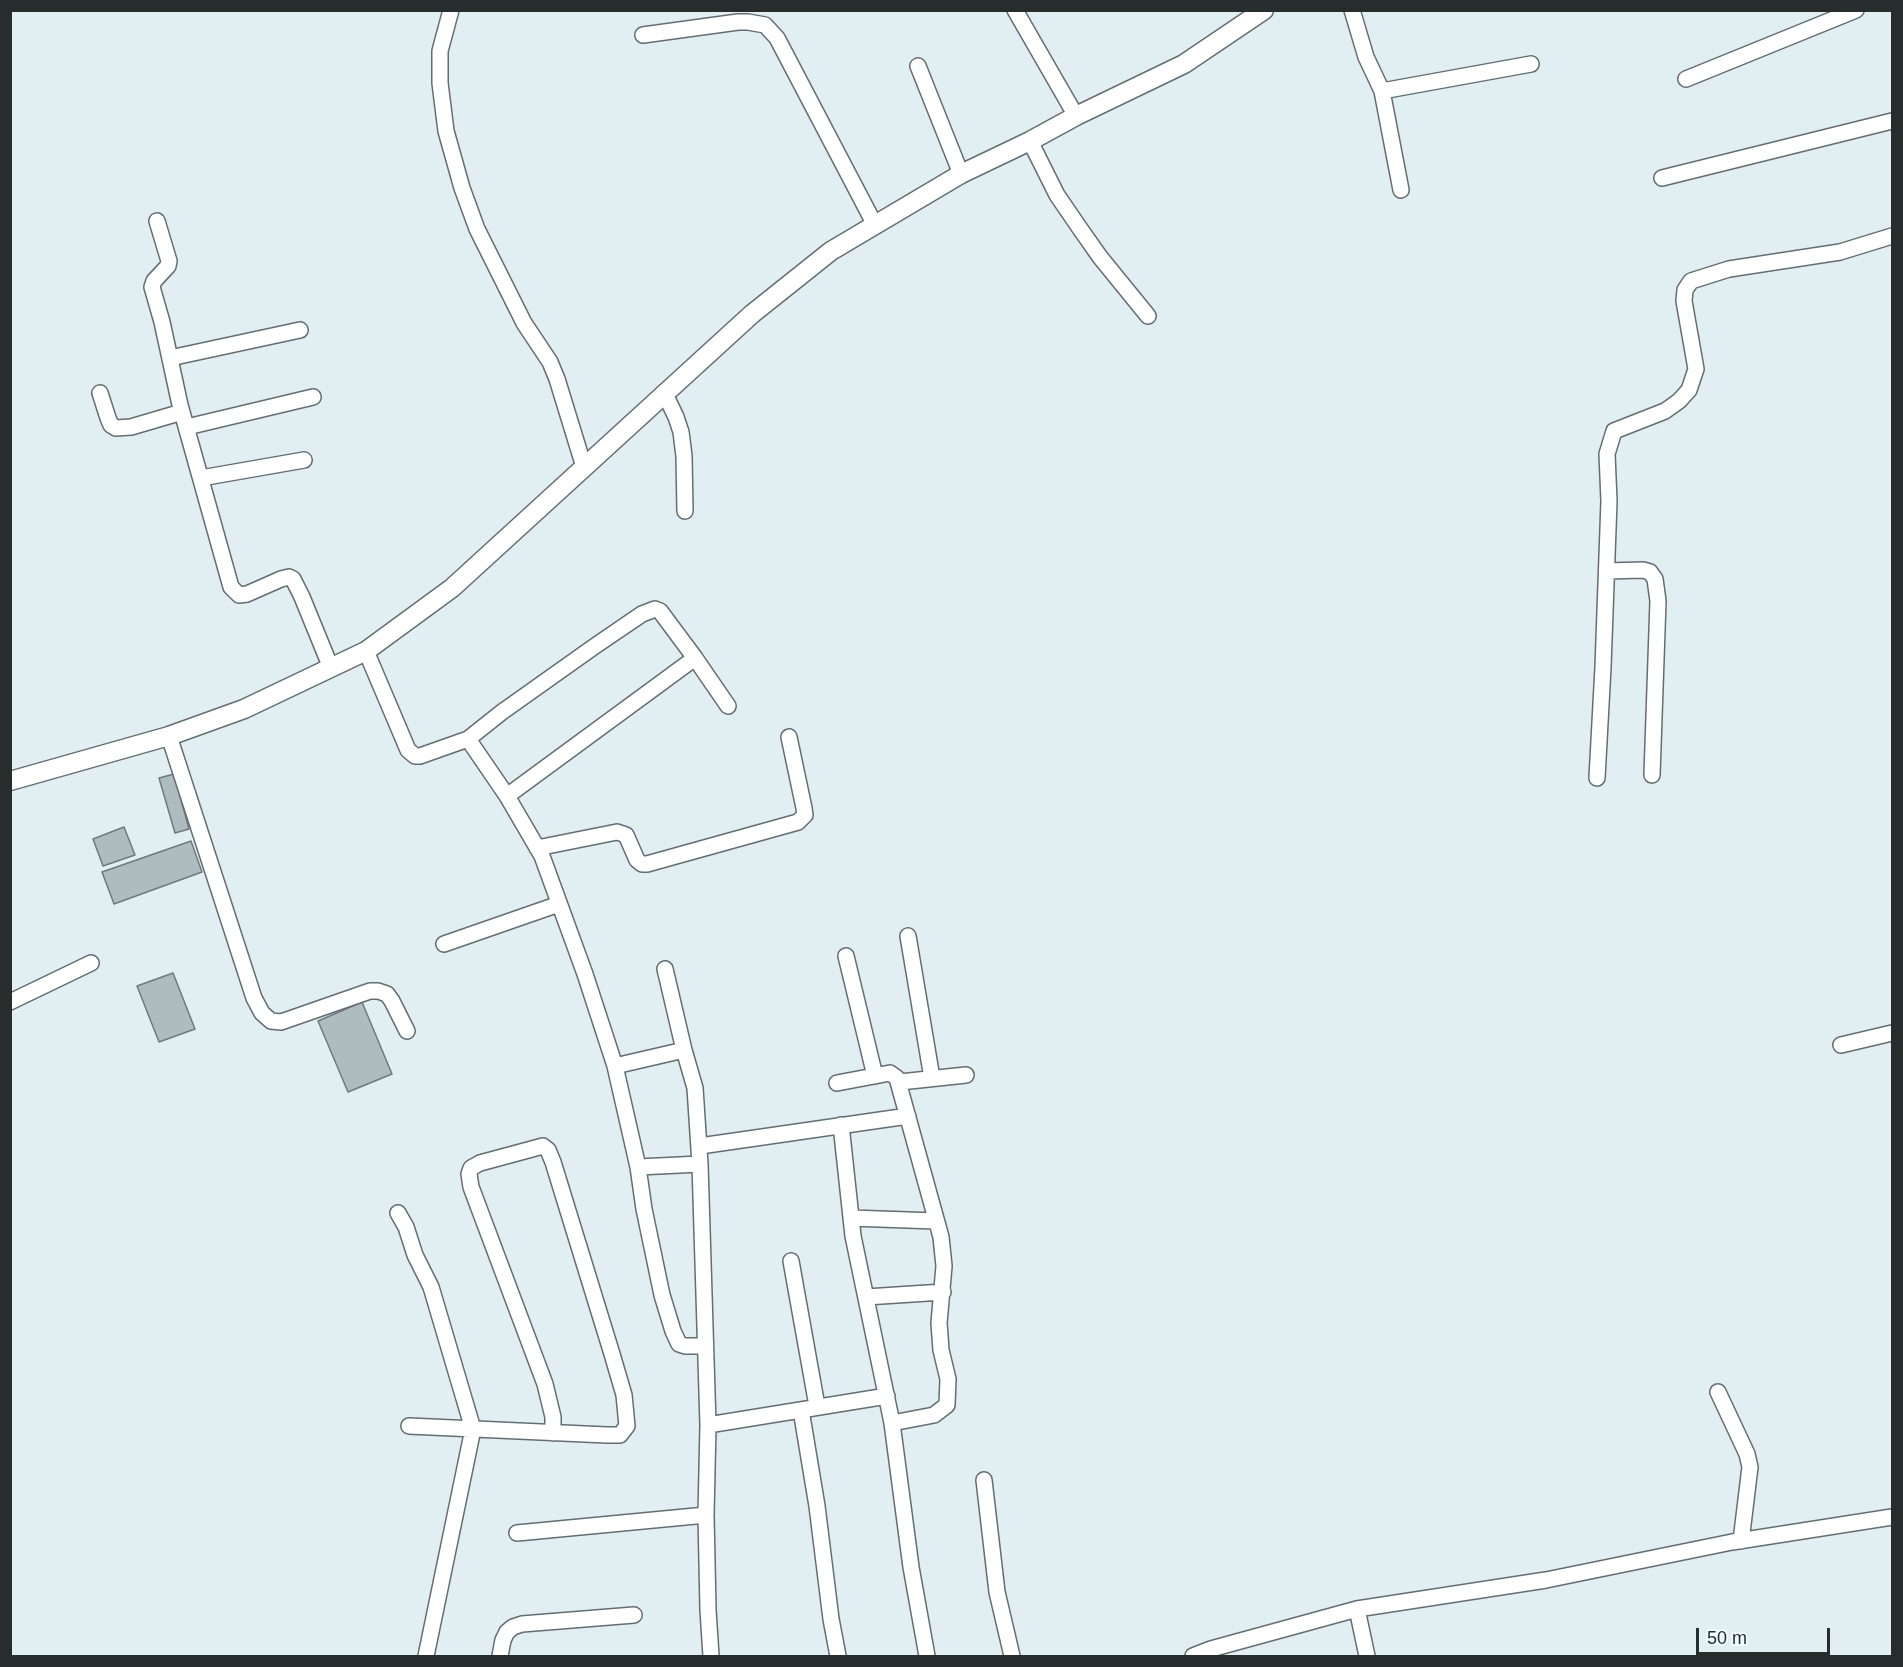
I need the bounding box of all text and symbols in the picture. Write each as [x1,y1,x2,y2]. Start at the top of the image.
scale bar [1699,1616,1832,1654]
text: 50 m [1707,1628,1747,1648]

